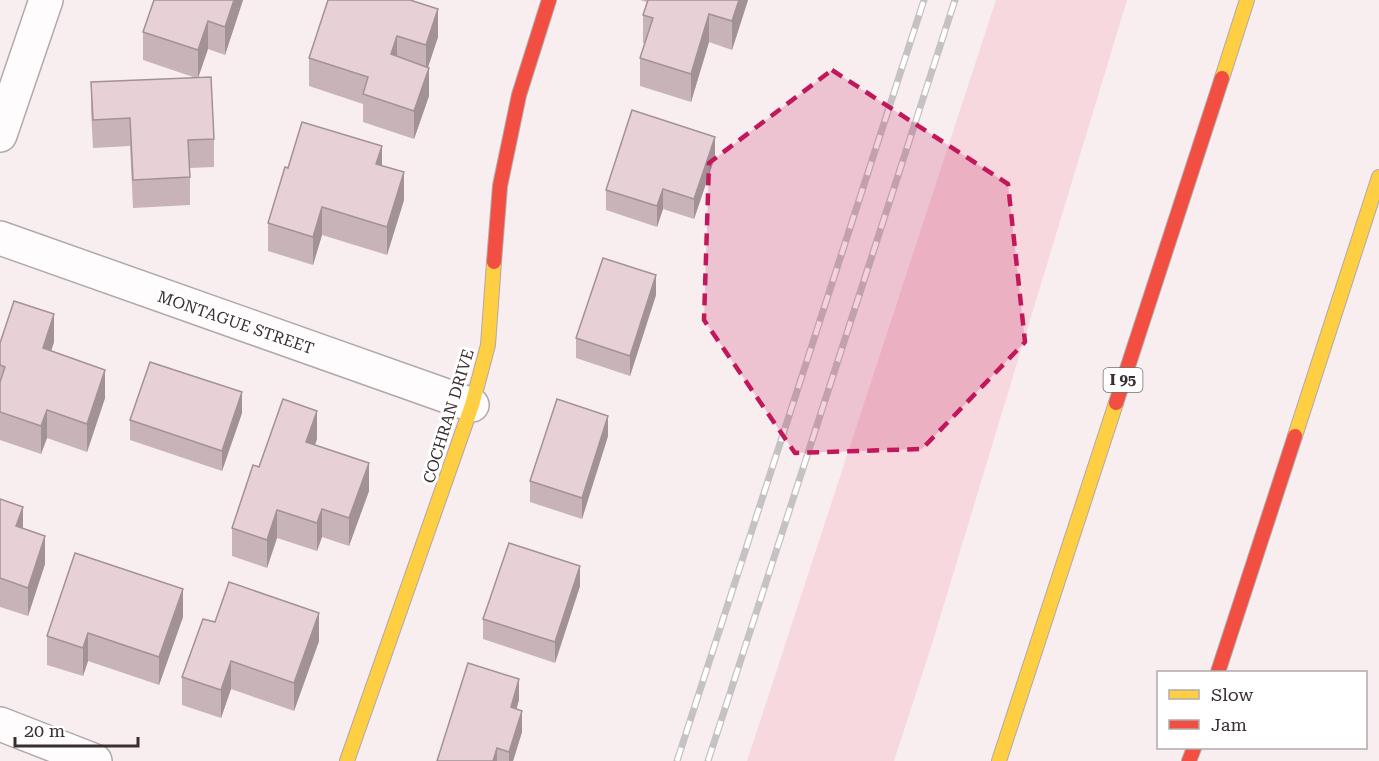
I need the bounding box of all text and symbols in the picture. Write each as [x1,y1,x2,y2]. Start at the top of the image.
street label: MONTAGUE STREET [155,287,317,358]
street label: COCHRAN DRIVE [419,347,478,485]
road number: I 95 [1104,368,1142,392]
legend [1157,671,1367,749]
text: Slow [1211,684,1253,705]
scale bar [15,710,138,748]
text: Jam [1211,714,1247,735]
text: 20 m [24,720,65,741]

